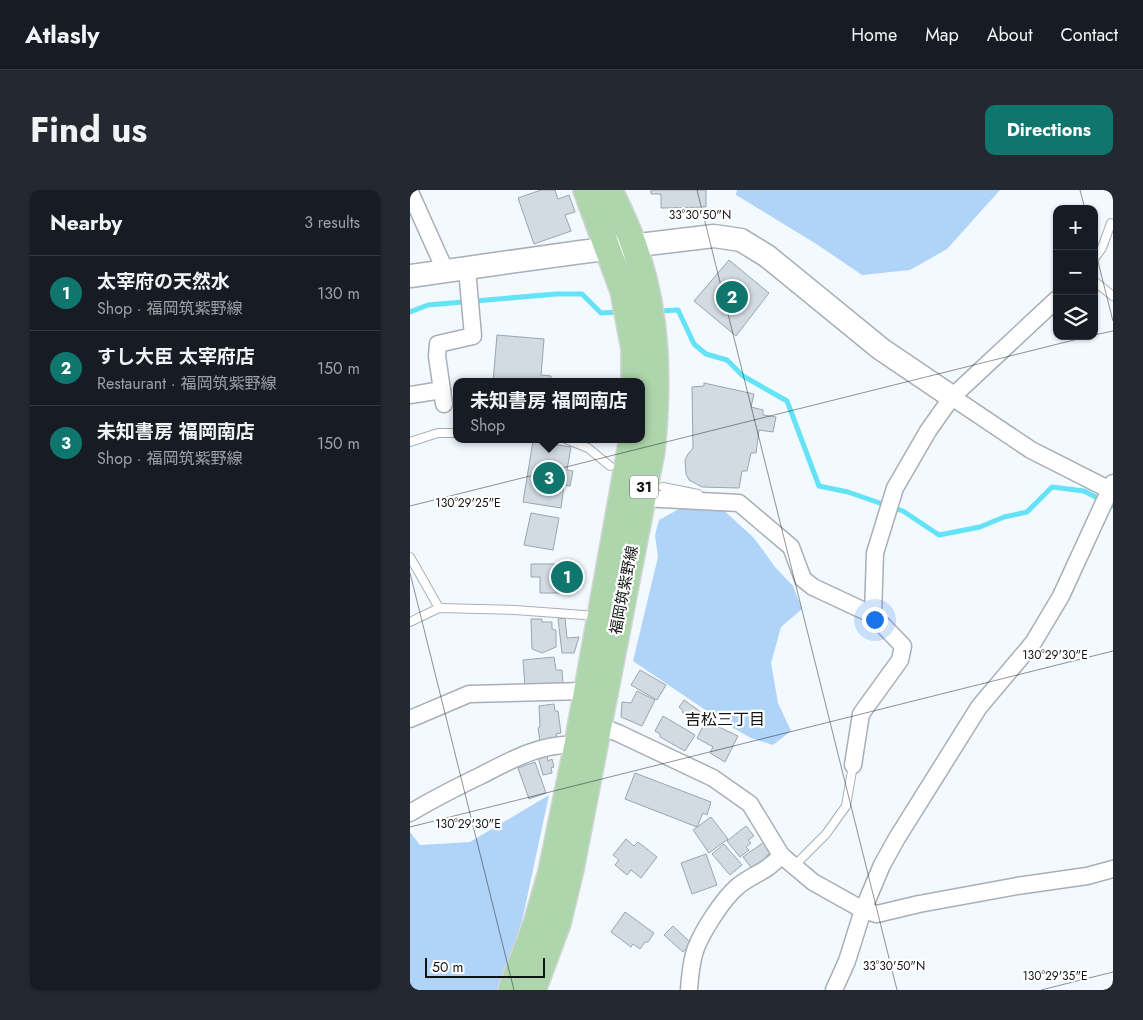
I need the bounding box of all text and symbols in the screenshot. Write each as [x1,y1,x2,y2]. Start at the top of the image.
text: Atlasly [25,17,100,52]
text: Home [851,22,897,48]
text: Map [925,22,959,48]
text: About [987,22,1032,48]
text: Contact [1060,22,1118,48]
text: Find us [30,105,147,155]
button: Directions [985,105,1113,155]
map controls [1053,205,1098,340]
button: + [1053,205,1098,250]
text: 33°30'50"N [669,206,731,224]
text: Nearby [50,208,122,238]
text: 3 results [304,211,360,234]
button: − [1053,250,1098,295]
text: 太宰府の天然水 [97,268,230,295]
pin: 2 [716,278,748,316]
text: 1 [62,282,70,305]
text: 130 m [317,282,360,305]
button: layers [1053,295,1098,340]
text: Shop · 福岡筑紫野線 [97,297,242,320]
text: すし大臣 太宰府店 [97,343,255,370]
text: 2 [61,357,71,380]
text: 150 m [317,357,360,380]
text: Restaurant · 福岡筑紫野線 [97,372,276,395]
popup [453,378,645,443]
text: 未知書房 福岡南店 [470,387,628,414]
text: Shop [470,414,505,437]
text: 未知書房 福岡南店 [97,418,255,445]
text: 3 [61,432,71,455]
text: 150 m [317,432,360,455]
text: Shop · 福岡筑紫野線 [97,447,242,470]
pin: 3 [533,459,565,497]
road number: 31 [630,476,658,498]
text: 130°29'25"E [435,494,501,512]
street label: 福岡筑紫野線 [605,544,643,636]
pin: 1 [551,558,583,596]
your location [862,607,888,633]
text: 130°29'30"E [1022,646,1088,664]
district label: 吉松三丁目 [685,708,765,731]
text: 130°29'30"E [435,815,501,833]
scale bar [425,955,545,978]
text: 50 m [432,957,463,977]
text: 33°30'50"N [863,957,925,975]
text: 130°29'35"E [1022,967,1088,985]

